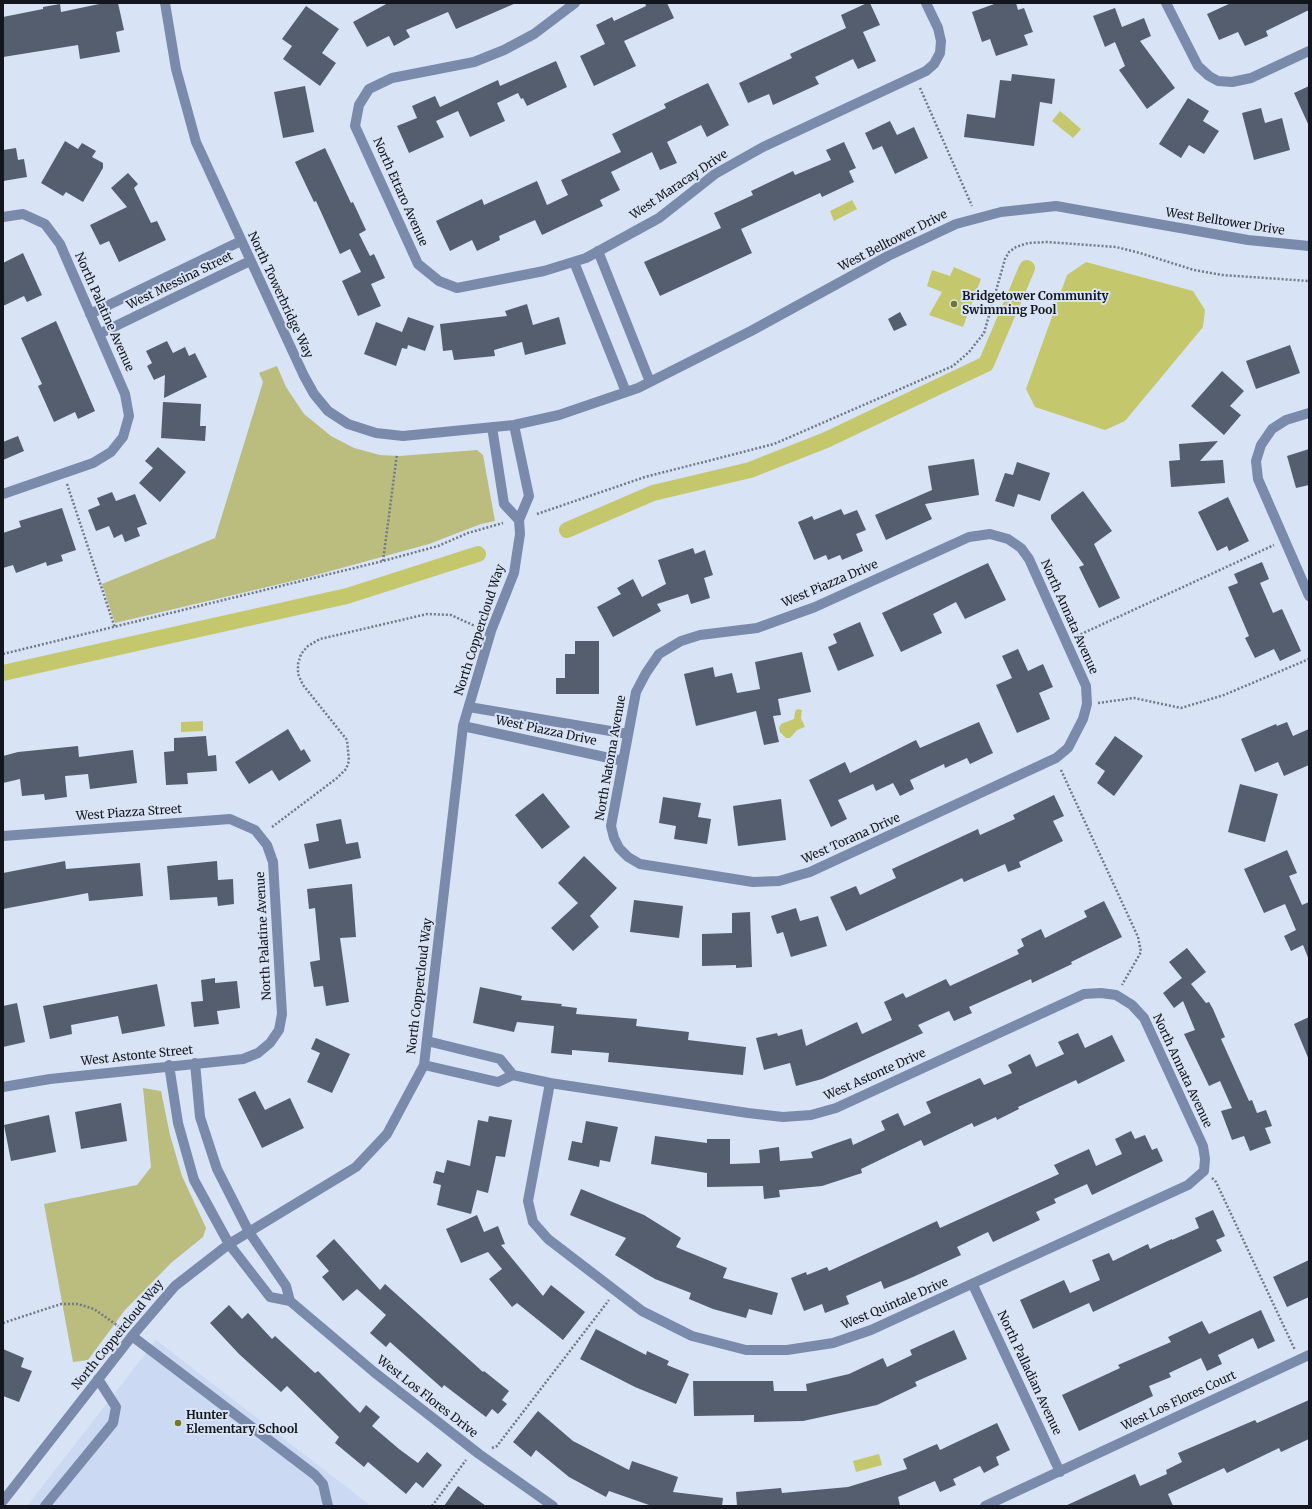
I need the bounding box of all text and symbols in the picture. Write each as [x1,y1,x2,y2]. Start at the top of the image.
street label: North Ettaro Avenue [370,135,430,249]
street label: West Maracay Drive [628,147,730,223]
street label: West Belltower Drive [1165,205,1285,239]
street label: West Belltower Drive [836,207,950,275]
street label: North Towerbridge Way [244,229,316,361]
street label: West Messina Street [125,249,235,313]
street label: North Palatine Avenue [71,250,137,374]
place label: Bridgetower Community Swimming Pool [962,290,1109,318]
marker: Bridgetower Community Swimming Pool [949,299,959,309]
street label: West Piazza Drive [780,557,880,611]
street label: North Annata Avenue [1037,558,1101,676]
street label: North Coppercloud Way [452,563,508,697]
street label: North Natoma Avenue [593,694,629,822]
street label: West Piazza Drive [494,713,598,749]
street label: West Piazza Street [76,802,182,824]
street label: West Torana Drive [800,811,902,867]
street label: North Palatine Avenue [253,871,275,1001]
street label: North Coppercloud Way [405,917,435,1055]
street label: North Annata Avenue [1149,1012,1215,1130]
street label: West Astonte Street [80,1043,194,1069]
street label: West Astonte Drive [822,1046,928,1104]
street label: West Quintale Drive [840,1275,950,1333]
street label: North Coppercloud Way [69,1277,167,1393]
street label: North Palladian Avenue [994,1309,1064,1437]
street label: West Los Flores Drive [374,1353,480,1441]
street label: West Los Flores Court [1119,1368,1239,1434]
place label: Hunter Elementary School [186,1409,298,1437]
marker: Hunter Elementary School [173,1418,183,1428]

